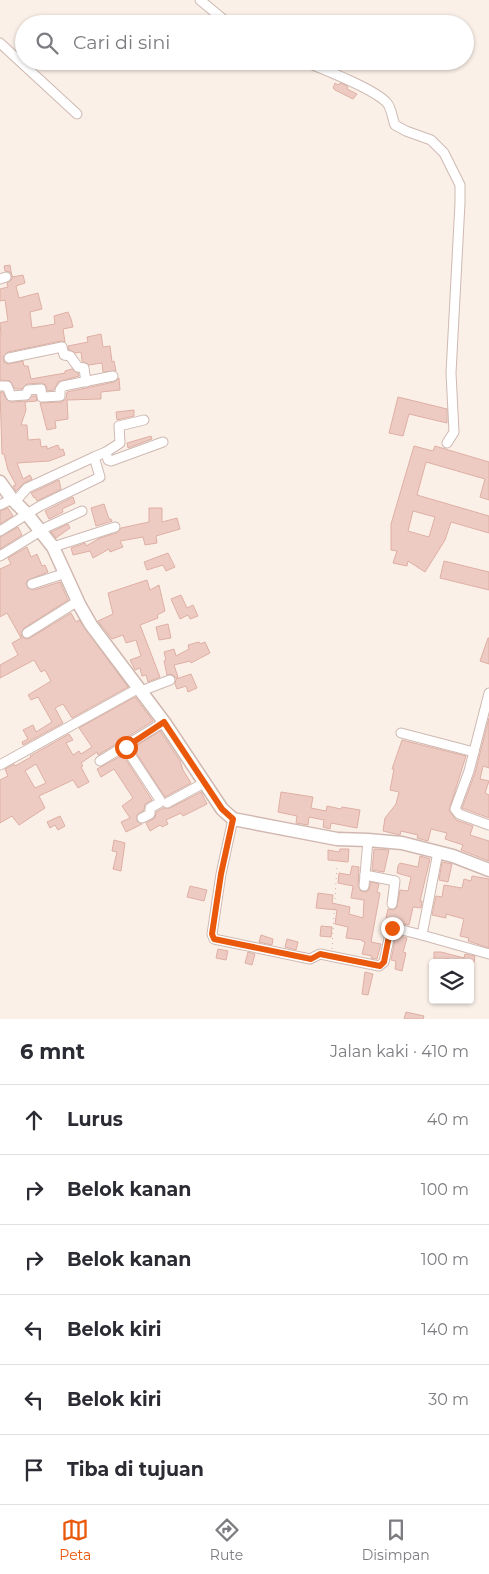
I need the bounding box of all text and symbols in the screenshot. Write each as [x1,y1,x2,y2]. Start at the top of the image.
search box [15,15,474,70]
icon: search [33,29,61,57]
text: Cari di sini [73,31,170,54]
route start [115,736,138,759]
route end [381,917,404,940]
map controls [429,959,474,1004]
button: layers [429,959,474,1004]
text: 6 mnt [20,1039,85,1064]
text: Jalan kaki · 410 m [330,1042,469,1061]
icon: ahead [20,1106,48,1134]
text: Lurus [67,1108,123,1131]
text: 40 m [427,1110,469,1129]
icon: right [20,1176,48,1204]
text: Belok kanan [67,1178,191,1201]
text: 100 m [421,1180,469,1199]
icon: right [20,1246,48,1274]
text: Belok kanan [67,1248,191,1271]
text: 100 m [421,1250,469,1269]
icon: left [20,1316,48,1344]
text: Belok kiri [67,1318,162,1341]
text: 140 m [421,1320,469,1339]
icon: left [20,1386,48,1414]
text: Belok kiri [67,1388,162,1411]
text: 30 m [428,1390,469,1409]
icon: arrive [20,1456,48,1484]
text: Tiba di tujuan [67,1458,204,1481]
tab: Peta [59,1516,91,1564]
tab: Rute [210,1516,243,1564]
tab: Disimpan [362,1516,430,1564]

